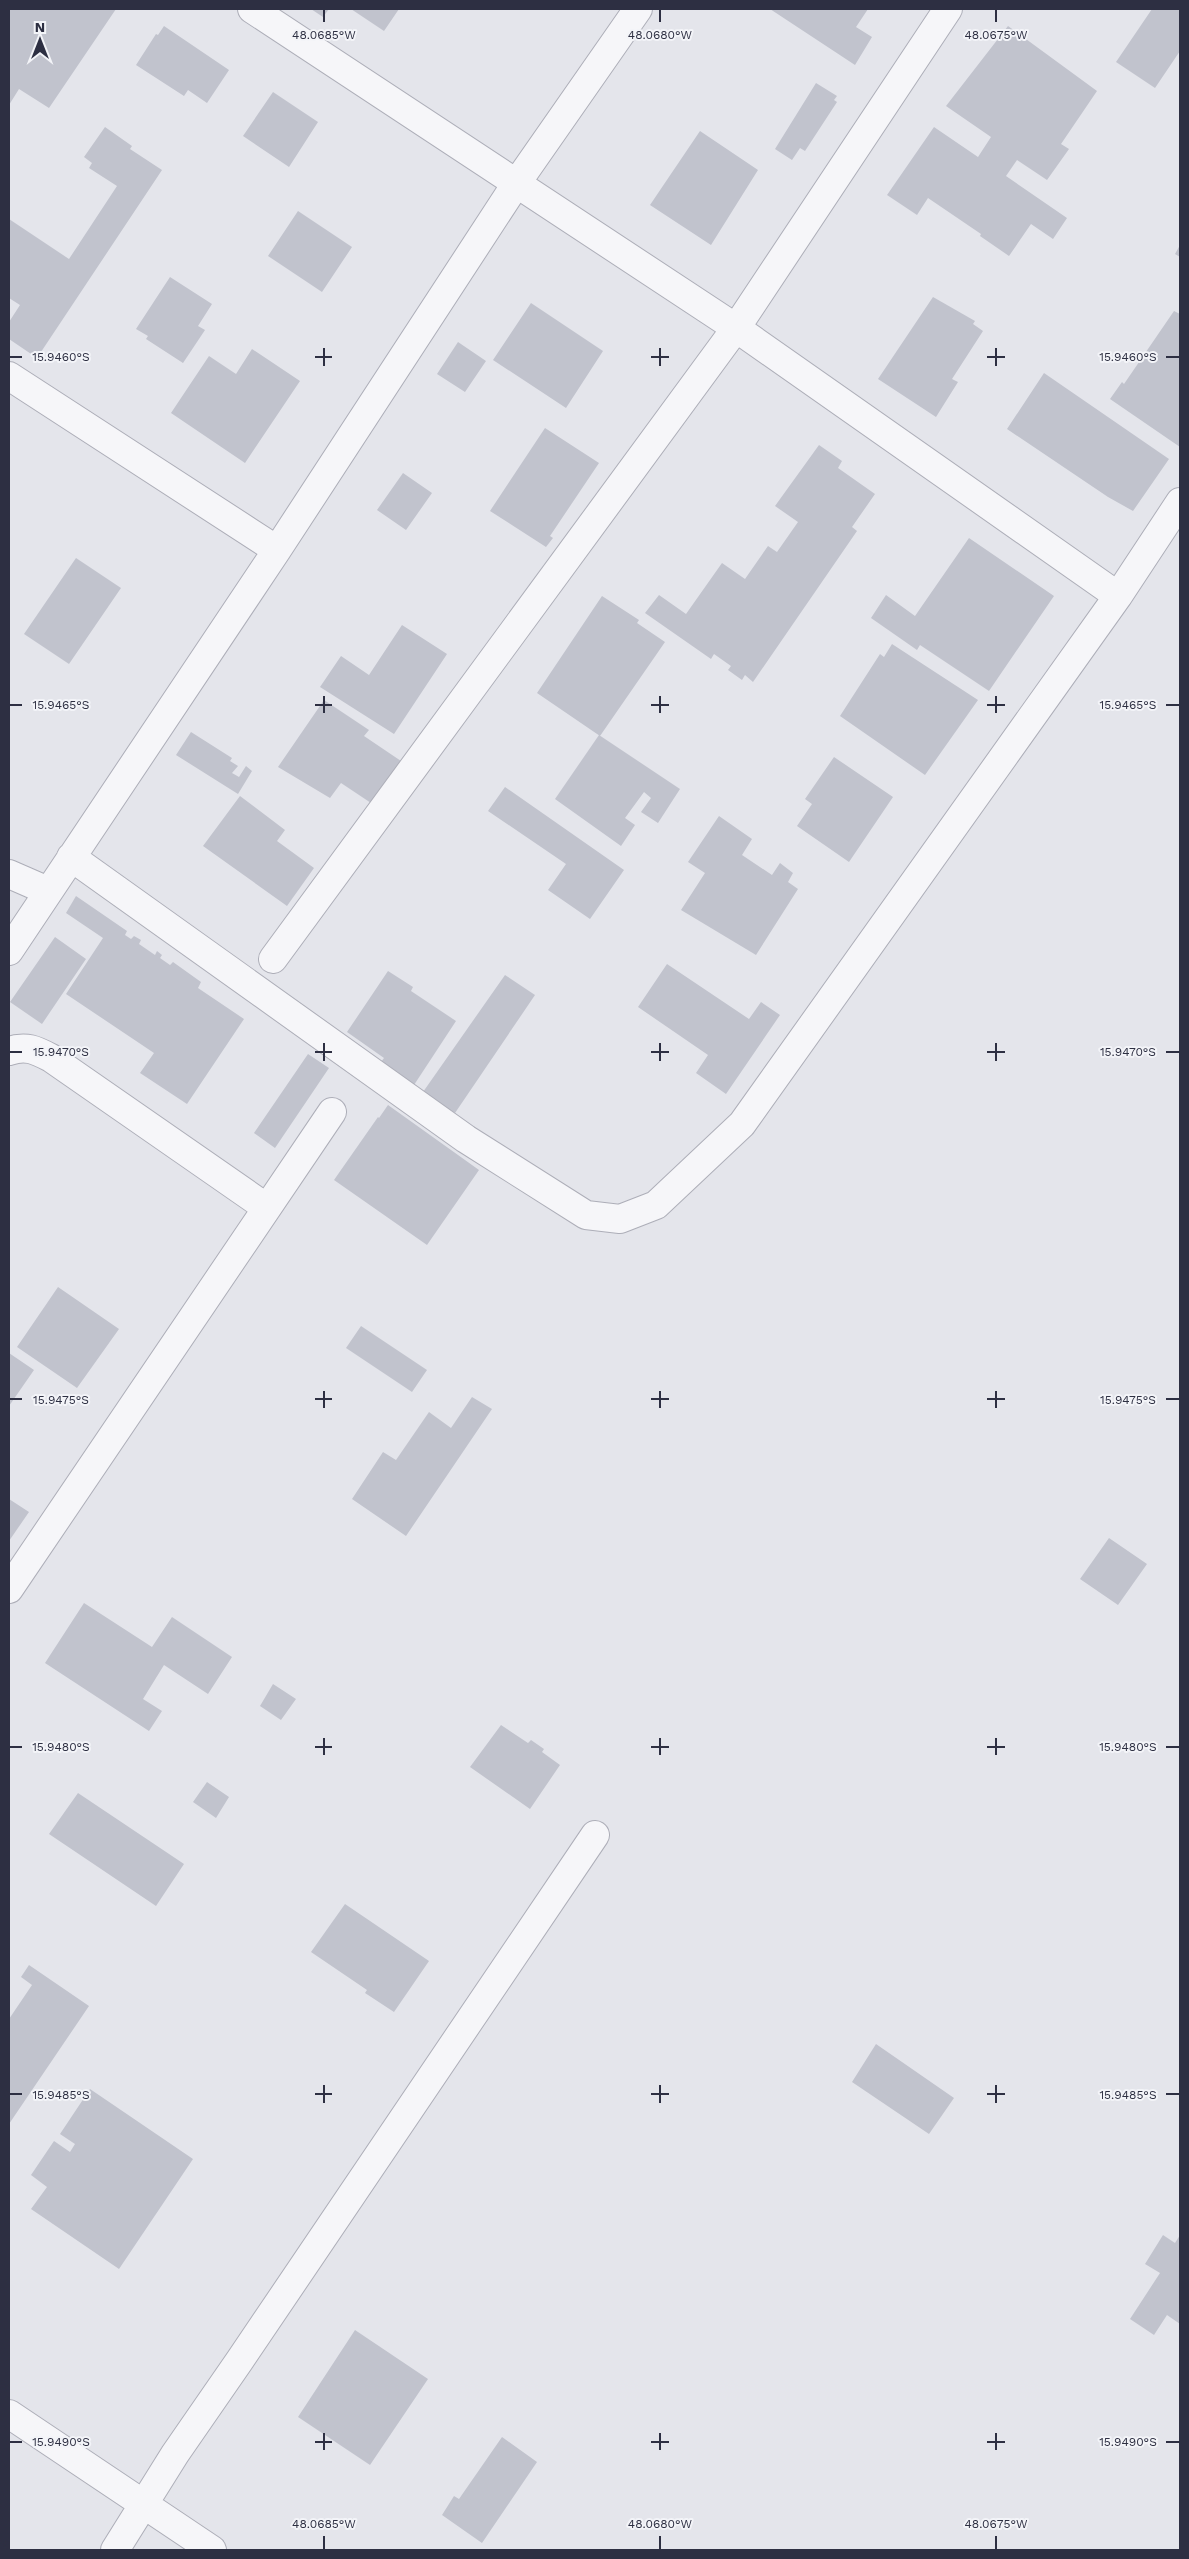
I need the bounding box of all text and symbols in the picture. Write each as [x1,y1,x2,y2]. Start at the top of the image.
north arrow [15,15,65,65]
text: N [35,19,45,35]
text: 48.0685°W [292,28,356,42]
text: 48.0680°W [628,28,693,42]
text: 48.0675°W [964,28,1028,42]
text: 15.9460°S [32,350,90,364]
text: 15.9460°S [1099,350,1157,364]
text: 15.9465°S [32,698,90,712]
text: 15.9465°S [1099,698,1157,712]
text: 15.9470°S [33,1045,89,1059]
text: 15.9470°S [1100,1045,1156,1059]
text: 15.9475°S [33,1393,89,1407]
text: 15.9475°S [1100,1393,1156,1407]
text: 15.9480°S [32,1740,90,1754]
text: 15.9480°S [1099,1740,1157,1754]
text: 15.9485°S [32,2088,90,2102]
text: 15.9485°S [1099,2088,1157,2102]
text: 15.9490°S [32,2435,90,2449]
text: 15.9490°S [1099,2435,1157,2449]
text: 48.0685°W [292,2517,356,2531]
text: 48.0680°W [628,2517,693,2531]
text: 48.0675°W [964,2517,1028,2531]

